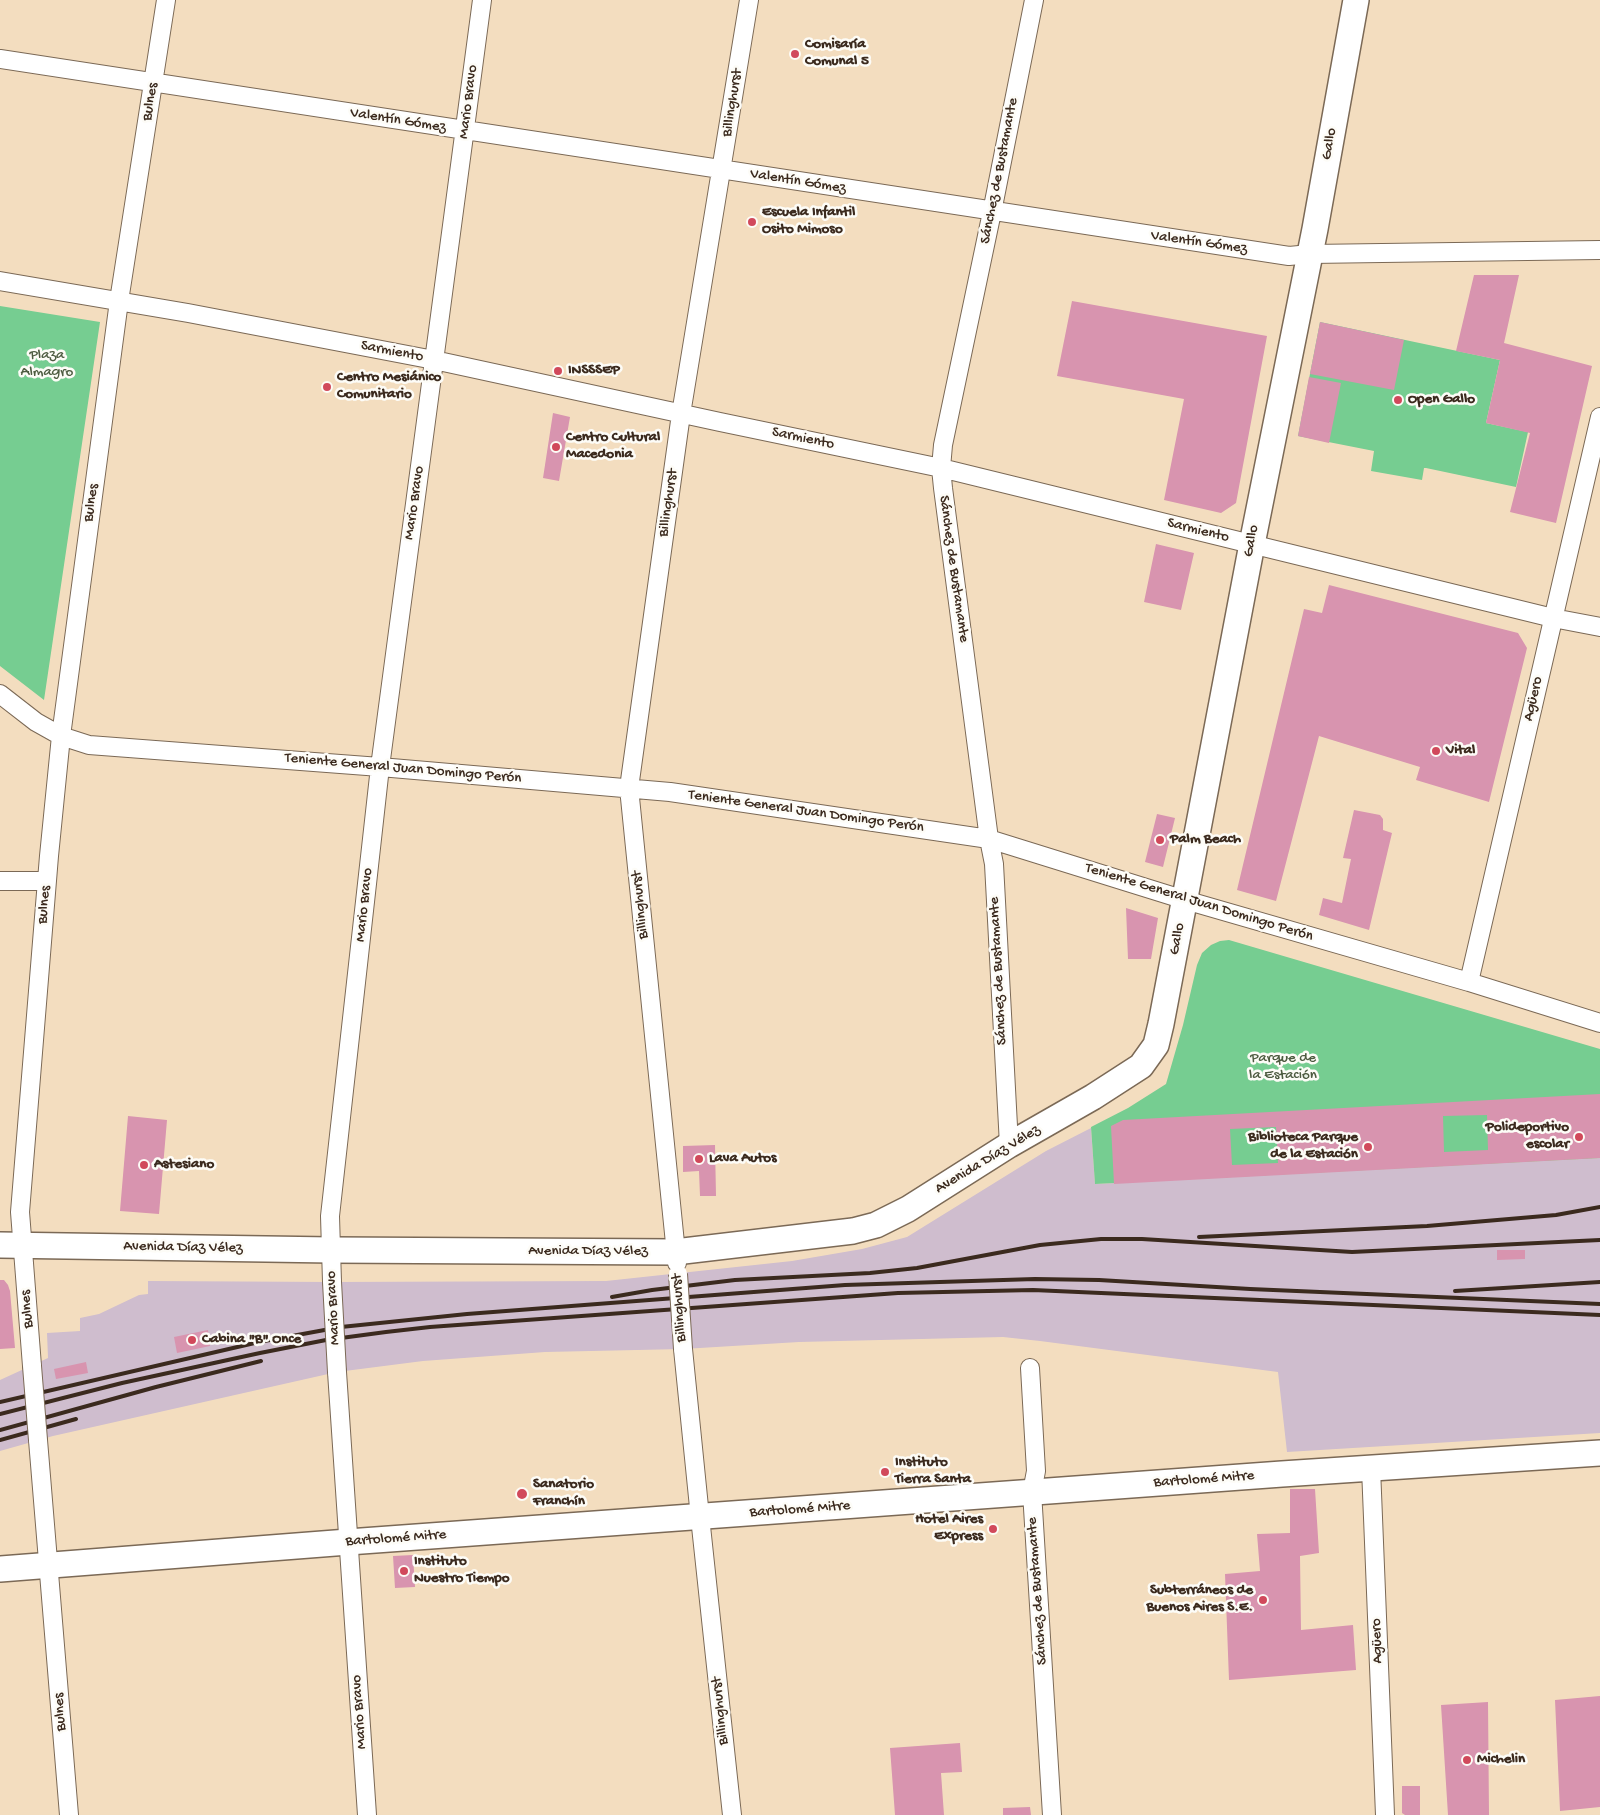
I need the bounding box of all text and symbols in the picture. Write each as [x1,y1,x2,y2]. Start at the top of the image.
place label: Comisaría Comunal 5 [805,36,869,71]
marker: Comisaría Comunal 5 [789,48,801,60]
street label: Mario Bravo [456,64,482,140]
street label: Billinghurst [719,68,747,138]
street label: Bulnes [139,82,163,122]
street label: Sánchez de Bustamante [977,97,1023,245]
street label: Valentín Gómez [349,105,447,137]
street label: Gallo [1318,127,1342,161]
street label: Valentín Gómez [749,166,847,198]
place label: Escuela Infantil Osito Mimoso [762,204,855,239]
marker: Escuela Infantil Osito Mimoso [746,216,758,228]
street label: Valentín Gómez [1150,227,1248,259]
street label: Sarmiento [359,337,425,367]
park label: Plaza Almagro [21,347,73,382]
place label: INSSSEP [568,362,620,380]
marker: INSSSEP [552,365,564,377]
place label: Centro Mesiánico Comunitario [337,369,441,404]
marker: Centro Mesiánico Comunitario [321,381,333,393]
place label: Open Gallo [1408,391,1475,409]
marker: Open Gallo [1392,394,1404,406]
street label: Sarmiento [770,424,836,454]
place label: Centro Cultural Macedonia [566,429,660,464]
marker: Centro Cultural Macedonia [550,441,562,453]
street label: Mario Bravo [401,465,429,541]
street label: Billinghurst [655,468,683,538]
street label: Bulnes [80,483,104,523]
street label: Sánchez de Bustamante [934,494,972,644]
street label: Sarmiento [1165,515,1231,547]
street label: Gallo [1240,523,1264,559]
street label: Agüero [1520,675,1548,723]
place label: Vital [1446,742,1475,760]
marker: Vital [1430,745,1442,757]
street label: Teniente General Juan Domingo Perón [284,750,522,788]
street label: Teniente General Juan Domingo Perón [687,787,925,837]
place label: Palm Beach [1170,831,1241,849]
marker: Palm Beach [1154,834,1166,846]
street label: Teniente General Juan Domingo Perón [1083,860,1315,946]
street label: Mario Bravo [352,867,378,943]
street label: Billinghurst [628,870,654,940]
street label: Bulnes [34,885,56,925]
street label: Sánchez de Bustamante [986,897,1012,1045]
street label: Gallo [1166,921,1190,957]
park label: Parque de la Estación [1249,1050,1317,1085]
place label: Polideportivo escolar [1486,1119,1569,1154]
street label: Avenida Díaz Vélez [932,1122,1044,1198]
place label: Biblioteca Parque de la Estación [1248,1129,1358,1164]
marker: Polideportivo escolar [1573,1131,1585,1143]
marker: Biblioteca Parque de la Estación [1362,1141,1374,1153]
place label: Lava Autos [709,1150,777,1168]
marker: Lava Autos [693,1153,705,1165]
place label: Astesiano [154,1156,214,1174]
marker: Astesiano [138,1159,150,1171]
street label: Avenida Díaz Vélez [123,1238,243,1258]
street label: Avenida Díaz Vélez [528,1243,648,1261]
street label: Mario Bravo [323,1270,345,1346]
street label: Billinghurst [669,1273,691,1343]
street label: Bulnes [17,1289,39,1329]
place label: Cabina "B" Once [202,1331,301,1349]
marker: Cabina "B" Once [186,1334,198,1346]
place label: Instituto Tierra Santa [895,1454,971,1489]
marker: Instituto Tierra Santa [879,1466,891,1478]
street label: Bartolomé Mitre [1153,1467,1255,1493]
place label: Sanatorio Franchín [533,1476,594,1511]
marker: Sanatorio Franchín [515,1487,529,1501]
street label: Bartolomé Mitre [749,1497,851,1523]
place label: Hotel Aires Express [915,1511,983,1546]
street label: Sánchez de Bustamante [1024,1516,1052,1666]
marker: Hotel Aires Express [987,1523,999,1535]
street label: Bartolomé Mitre [345,1526,447,1552]
place label: Instituto Nuestro Tiempo [414,1553,509,1588]
marker: Instituto Nuestro Tiempo [398,1565,410,1577]
place label: Subterráneos de Buenos Aires S.E. [1147,1582,1253,1617]
marker: Subterráneos de Buenos Aires S.E. [1257,1594,1269,1606]
street label: Agüero [1368,1618,1388,1664]
street label: Mario Bravo [348,1674,372,1750]
street label: Billinghurst [708,1676,734,1746]
street label: Bulnes [51,1692,71,1732]
place label: Michelin [1477,1751,1525,1769]
marker: Michelin [1461,1754,1473,1766]

